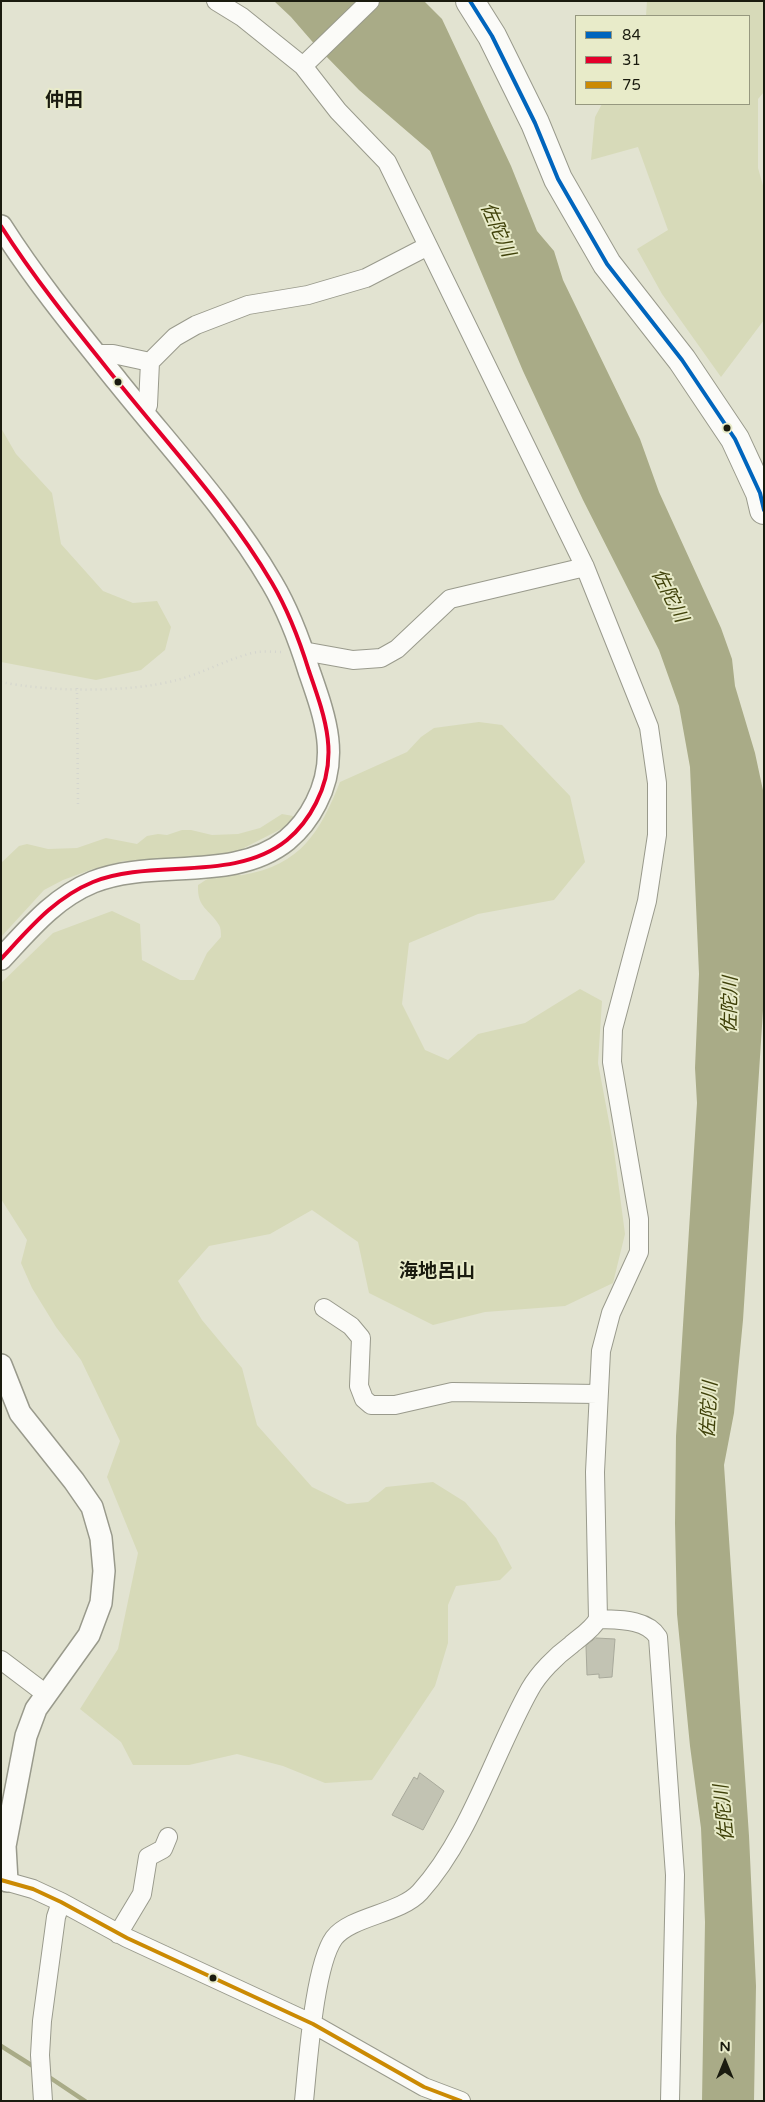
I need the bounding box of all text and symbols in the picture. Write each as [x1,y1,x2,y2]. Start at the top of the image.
legend [575,15,750,105]
text: 84 [622,26,641,44]
text: 31 [622,51,641,69]
text: 75 [622,76,641,94]
district label: 仲田 [45,90,83,112]
water label: 佐陀川 [475,199,519,261]
unlabelled marker [113,377,123,387]
unlabelled marker [722,423,732,433]
water label: 佐陀川 [646,565,692,627]
water label: 佐陀川 [719,976,743,1034]
district label: 海地呂山 [399,1261,475,1283]
water label: 佐陀川 [697,1381,723,1439]
water label: 佐陀川 [711,1783,739,1843]
unlabelled marker [208,1973,218,1983]
north arrow [700,2037,750,2087]
text: N [719,2038,731,2055]

